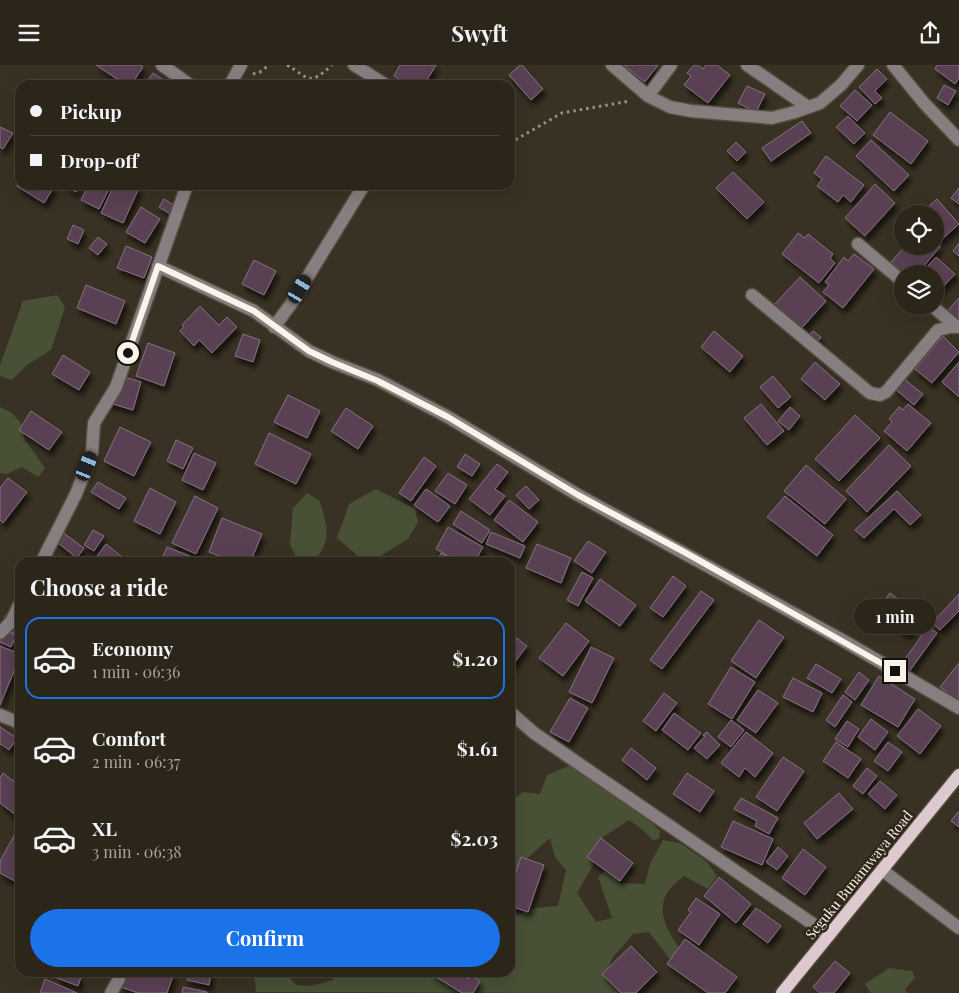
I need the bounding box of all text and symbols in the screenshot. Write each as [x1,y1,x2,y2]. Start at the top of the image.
text: Swyft [451,18,508,48]
icon: menu [15,19,43,47]
icon: share [916,19,944,47]
text: Pickup [60,98,122,124]
text: Drop-off [60,147,138,173]
map controls [894,205,944,315]
button: locate [894,205,944,255]
button: layers [894,265,944,315]
car [285,272,314,306]
route start [117,342,139,364]
car [74,449,99,483]
text: Choose a ride [30,572,168,602]
callout: 1 min [854,599,936,633]
text: 1 min [875,606,915,627]
text: Economy [92,635,173,661]
icon: car [32,636,77,681]
text: $1.20 [452,645,498,671]
route end [884,660,906,682]
text: 1 min · 06:36 [92,661,180,682]
text: Comfort [92,725,166,751]
icon: car [32,726,77,771]
text: $1.61 [457,735,498,761]
text: 2 min · 06:37 [92,751,180,772]
street label: Seguku Bunamwaya Road [801,806,917,943]
text: XL [92,815,117,841]
icon: car [32,816,77,861]
text: $2.03 [450,825,498,851]
text: 3 min · 06:38 [92,841,182,862]
button: Confirm [30,909,500,967]

